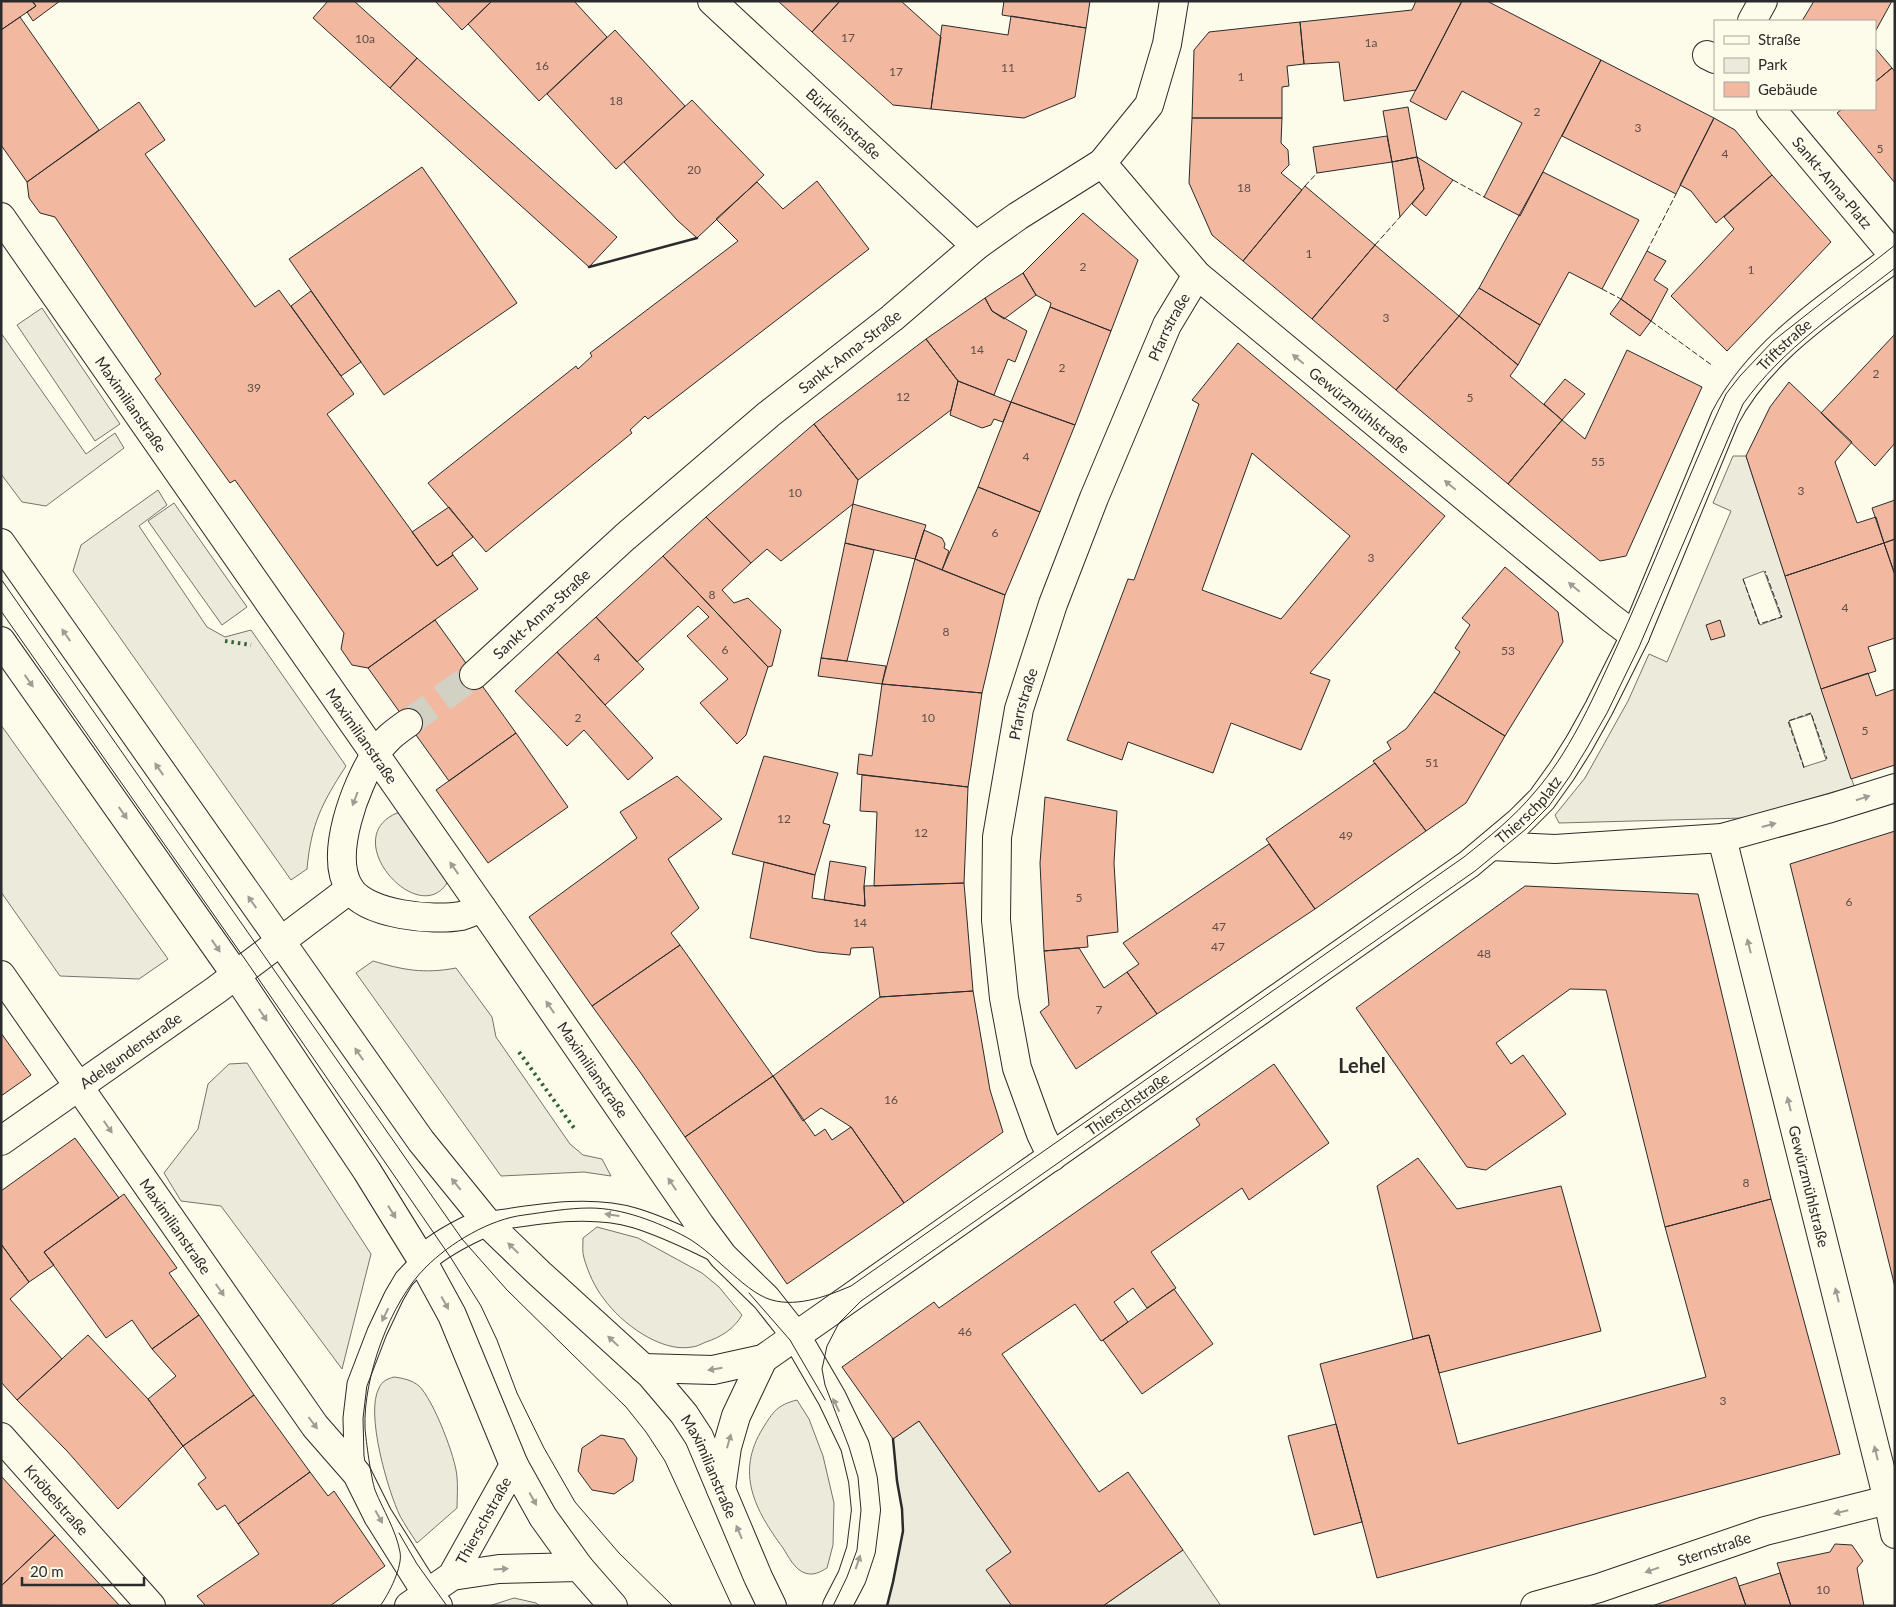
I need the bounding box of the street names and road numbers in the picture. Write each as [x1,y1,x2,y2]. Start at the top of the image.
street label: Bürkleinstraße [803,84,885,163]
street label: Sankt-Anna-Platz [1789,133,1876,232]
street label: Pfarrstraße [1144,289,1193,363]
street label: Sankt-Anna-Straße [795,306,904,397]
street label: Triftstraße [1753,315,1815,374]
street label: Maximilianstraße [92,353,171,456]
street label: Gewürzmühlstraße [1306,363,1414,457]
street label: Sankt-Anna-Straße [489,565,593,662]
street label: Pfarrstraße [1005,665,1041,741]
street label: Maximilianstraße [323,684,402,787]
street label: Thierschplatz [1491,772,1565,847]
street label: Adelgundenstraße [76,1008,185,1092]
street label: Maximilianstraße [554,1018,633,1121]
street label: Thierschstraße [1082,1068,1172,1139]
street label: Gewürzmühlstraße [1785,1123,1833,1249]
street label: Maximilianstraße [136,1175,215,1278]
street label: Maximilianstraße [678,1411,741,1521]
street label: Knöbelstraße [21,1461,93,1539]
street label: Thierschstraße [451,1474,515,1567]
street label: Sternstraße [1675,1528,1753,1569]

